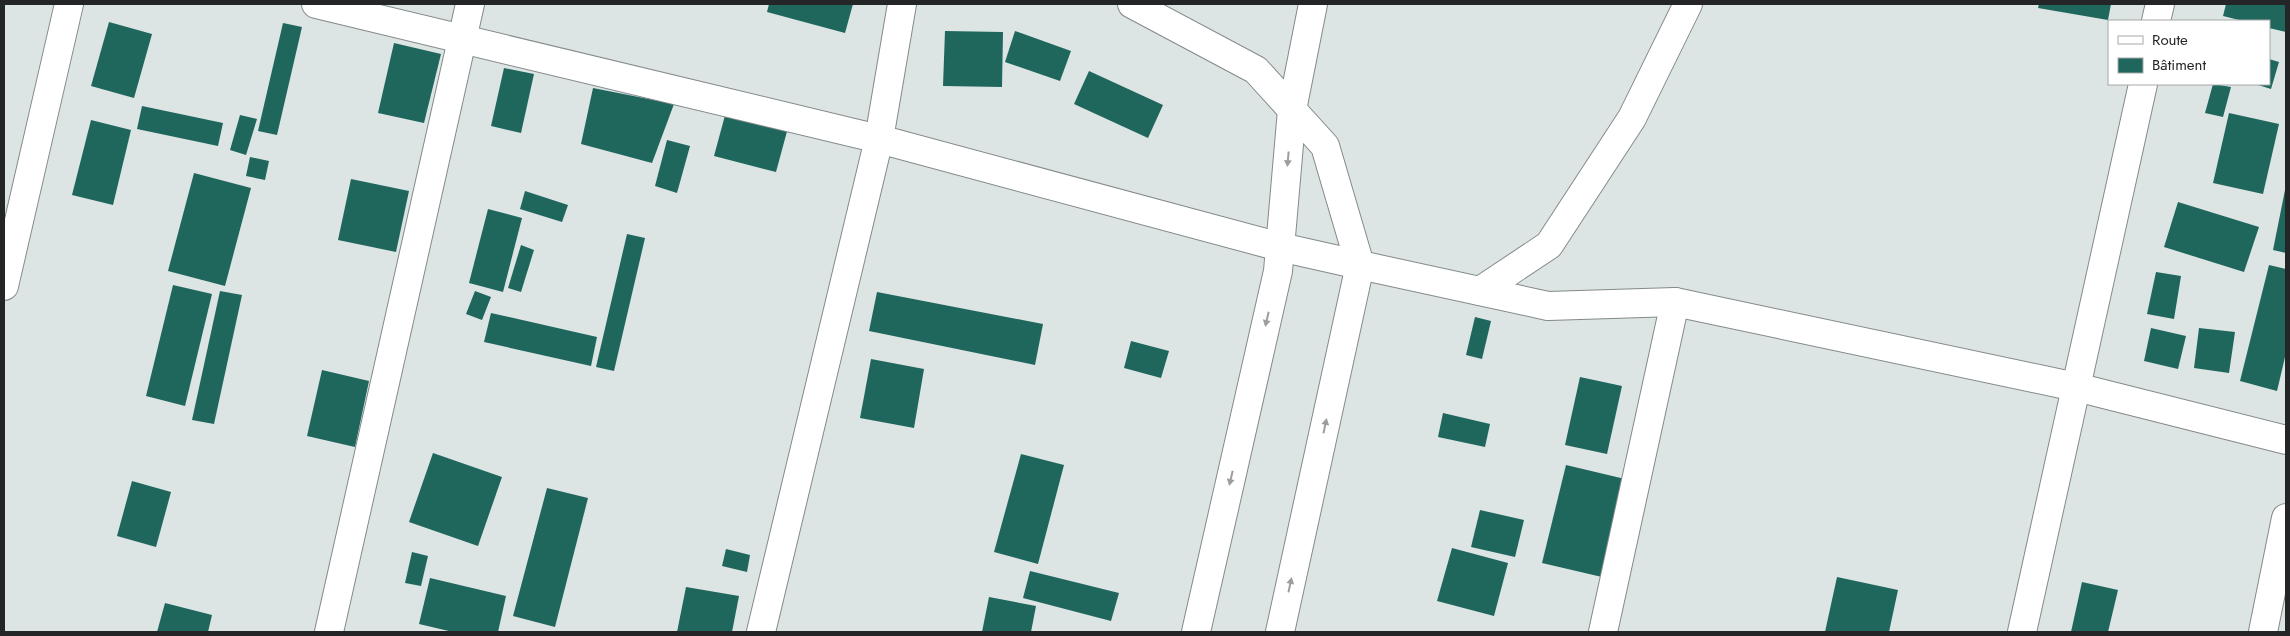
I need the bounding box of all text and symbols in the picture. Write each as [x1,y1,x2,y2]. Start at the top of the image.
legend [2108,20,2270,85]
text: Route [2152,29,2188,51]
text: Bâtiment [2152,54,2206,76]
one-way arrow [1284,151,1292,167]
one-way arrow [1263,312,1271,327]
one-way arrow [1321,418,1329,433]
one-way arrow [1227,470,1235,485]
one-way arrow [1287,576,1295,592]

